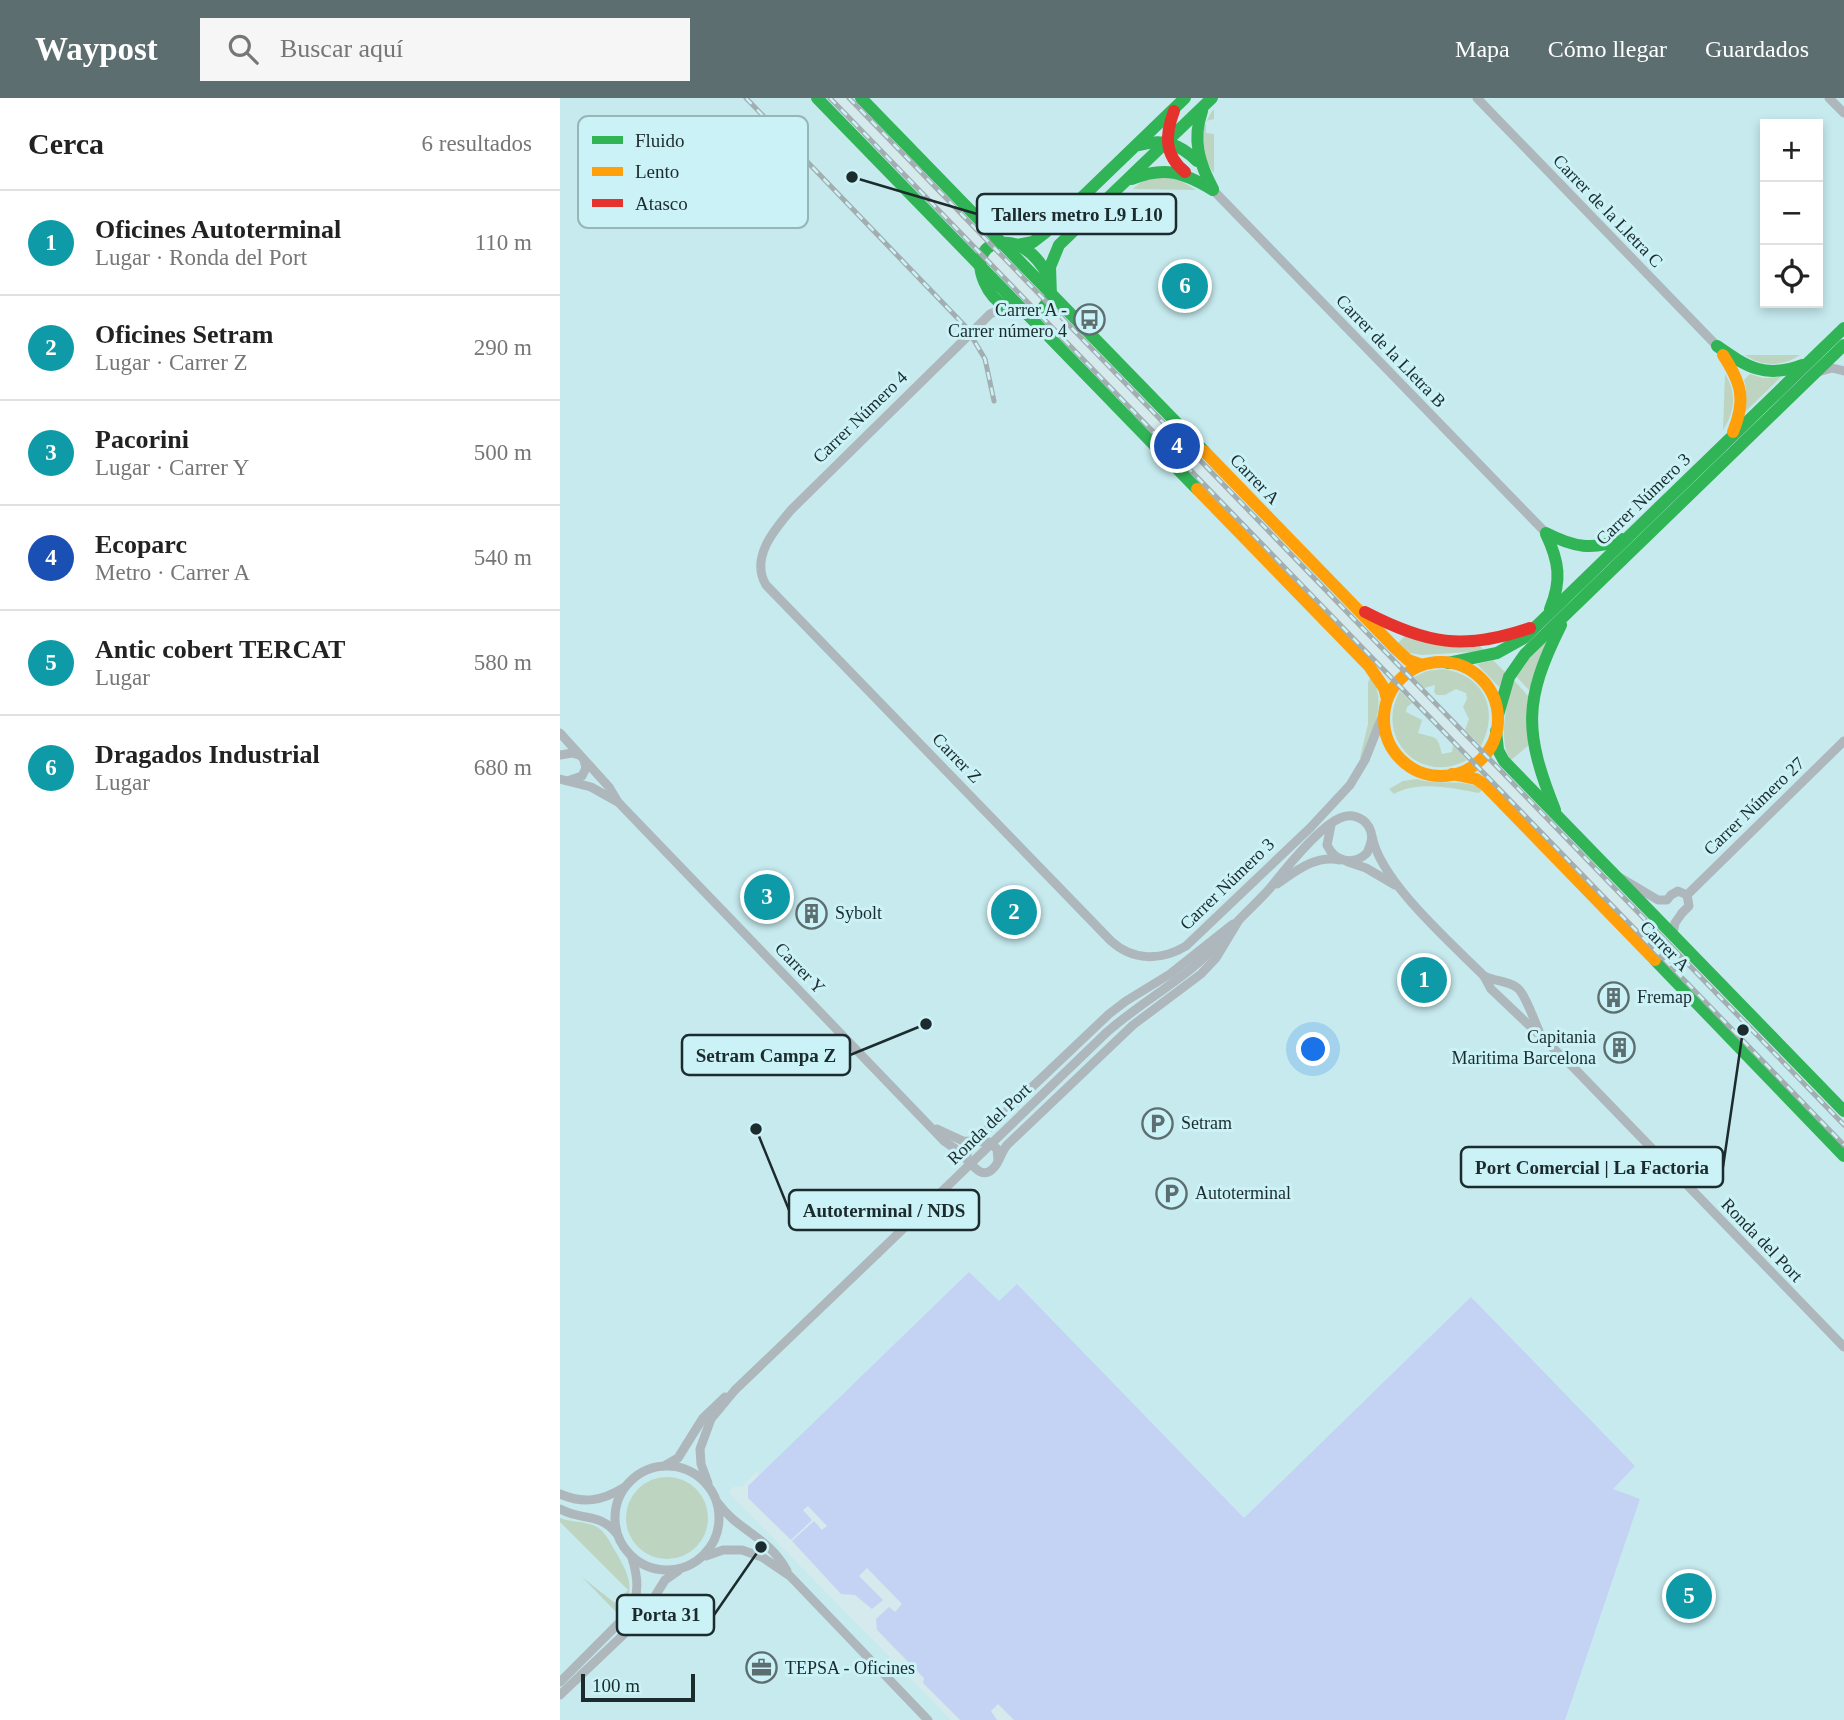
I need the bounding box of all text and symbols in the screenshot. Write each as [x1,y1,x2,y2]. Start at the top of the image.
search box [200,18,690,81]
icon: search [224,30,262,68]
text: Waypost [35,31,158,67]
text: Buscar aquí [280,34,403,63]
text: Mapa [1455,36,1510,62]
text: Cómo llegar [1548,36,1667,62]
text: Guardados [1705,36,1809,62]
legend [578,116,808,228]
map controls [1760,119,1823,308]
button: + [1760,119,1823,182]
text: Cerca [28,127,104,160]
text: Fluido [635,130,685,151]
text: 6 resultados [421,131,532,156]
street label: Carrer de la Lletra C [1549,150,1667,272]
text: Lento [635,161,679,182]
button: − [1760,182,1823,245]
text: Atasco [635,193,688,214]
callout: Tallers metro L9 L10 [977,194,1176,234]
text: Tallers metro L9 L10 [991,204,1163,225]
text: Oficines Autoterminal [95,215,341,244]
text: 1 [45,230,57,255]
text: 110 m [475,230,532,255]
text: Lugar · Ronda del Port [95,245,307,270]
button: locate [1760,245,1823,308]
pin: 6 [1162,260,1208,312]
street label: Carrer de la Lletra B [1332,290,1450,412]
place label: Carrer A - Carrer número 4 [948,300,1067,341]
bus stop icon: Carrer A - Carrer número 4 [1073,303,1107,337]
text: Oficines Setram [95,320,273,349]
text: 2 [45,335,57,360]
text: 290 m [474,335,532,360]
text: Lugar · Carrer Z [95,350,248,375]
street label: Carrer Número 4 [809,367,911,467]
pin: 4 [1154,420,1200,472]
text: Pacorini [95,425,189,454]
text: 3 [45,440,57,465]
text: 500 m [474,440,532,465]
street label: Carrer Número 3 [1592,449,1694,549]
street label: Carrer A [1226,450,1284,508]
text: Lugar · Carrer Y [95,455,249,480]
text: Ecoparc [95,530,187,559]
text: 4 [45,545,57,570]
text: 540 m [474,545,532,570]
text: Metro · Carrer A [95,560,250,585]
text: Antic cobert TERCAT [95,635,345,664]
text: 5 [45,650,57,675]
text: 580 m [474,650,532,675]
text: Lugar [95,665,150,690]
street label: Carrer Z [928,729,986,787]
text: Dragados Industrial [95,740,320,769]
street label: Carrer Número 27 [1700,753,1808,859]
text: 6 [45,755,57,780]
text: 680 m [474,755,532,780]
text: Lugar [95,770,150,795]
street label: Carrer Número 3 [1176,834,1278,934]
pin: 3 [744,871,790,923]
pin: 2 [991,886,1037,938]
building icon: Sybolt [795,896,829,930]
place label: Sybolt [835,903,882,923]
street label: Carrer A [1636,917,1694,975]
street label: Carrer Y [771,938,829,998]
pin: 1 [1401,954,1447,1006]
building icon: Fremap [1597,980,1631,1014]
place label: Fremap [1637,987,1692,1007]
place label: Capitania Maritima Barcelona [1452,1027,1596,1068]
building icon: Capitania Maritima Barcelona [1602,1030,1636,1064]
your location [1296,1032,1330,1066]
callout: Setram Campa Z [682,1035,850,1075]
text: Setram Campa Z [696,1045,836,1066]
street label: Ronda del Port [943,1079,1035,1169]
parking icon: Setram [1141,1106,1175,1140]
place label: Setram [1181,1113,1232,1133]
callout: Port Comercial | La Factoria [1461,1147,1723,1187]
text: Port Comercial | La Factoria [1475,1157,1709,1178]
parking icon: Autoterminal [1155,1176,1189,1210]
place label: Autoterminal [1195,1183,1291,1203]
callout: Autoterminal / NDS [789,1190,979,1230]
street label: Ronda del Port [1717,1194,1807,1286]
text: Autoterminal / NDS [803,1200,965,1221]
pin: 5 [1666,1570,1712,1622]
callout: Porta 31 [617,1595,714,1635]
text: Porta 31 [631,1604,701,1625]
office icon: TEPSA - Oficines [745,1651,779,1685]
place label: TEPSA - Oficines [785,1658,915,1678]
scale bar [581,1671,695,1703]
text: 100 m [592,1675,640,1696]

